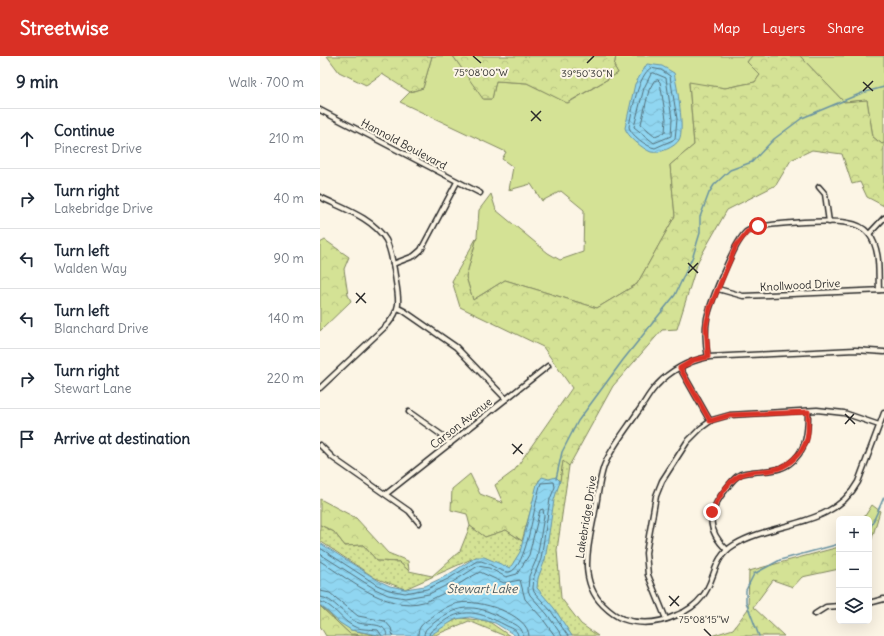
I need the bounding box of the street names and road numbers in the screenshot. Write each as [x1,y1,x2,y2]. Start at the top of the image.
street label: Hannold Boulevard [359,115,450,173]
street label: Knollwood Drive [759,276,841,294]
street label: Carson Avenue [427,394,495,452]
street label: Lakebridge Drive [573,474,599,560]

